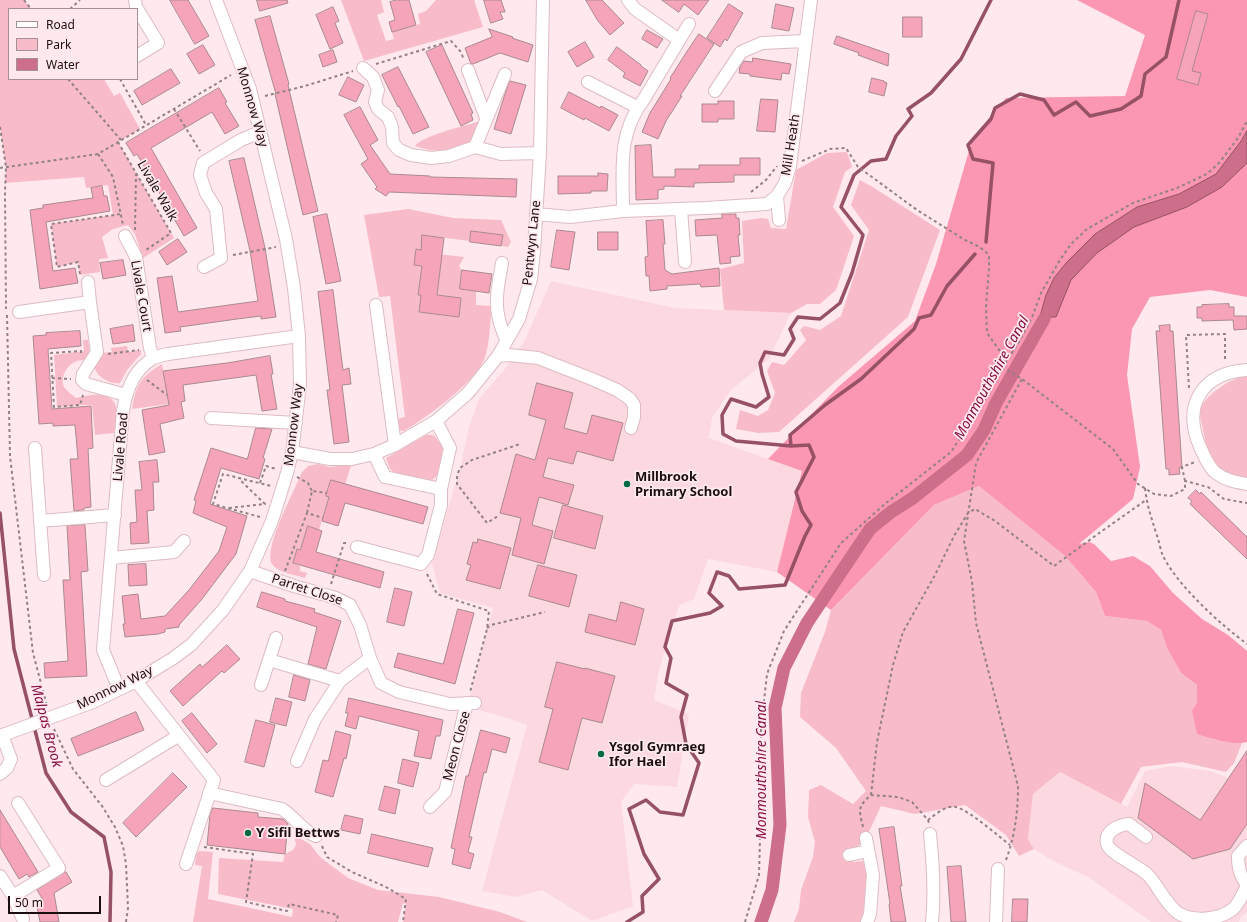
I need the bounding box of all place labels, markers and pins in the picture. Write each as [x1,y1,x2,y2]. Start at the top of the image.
place label: Millbrook Primary School [635,469,732,500]
marker: Millbrook Primary School [622,479,632,489]
place label: Ysgol Gymraeg Ifor Hael [609,739,706,770]
marker: Ysgol Gymraeg Ifor Hael [596,749,606,759]
place label: Y Sifil Bettws [256,825,340,841]
marker: Y Sifil Bettws [243,828,253,838]

